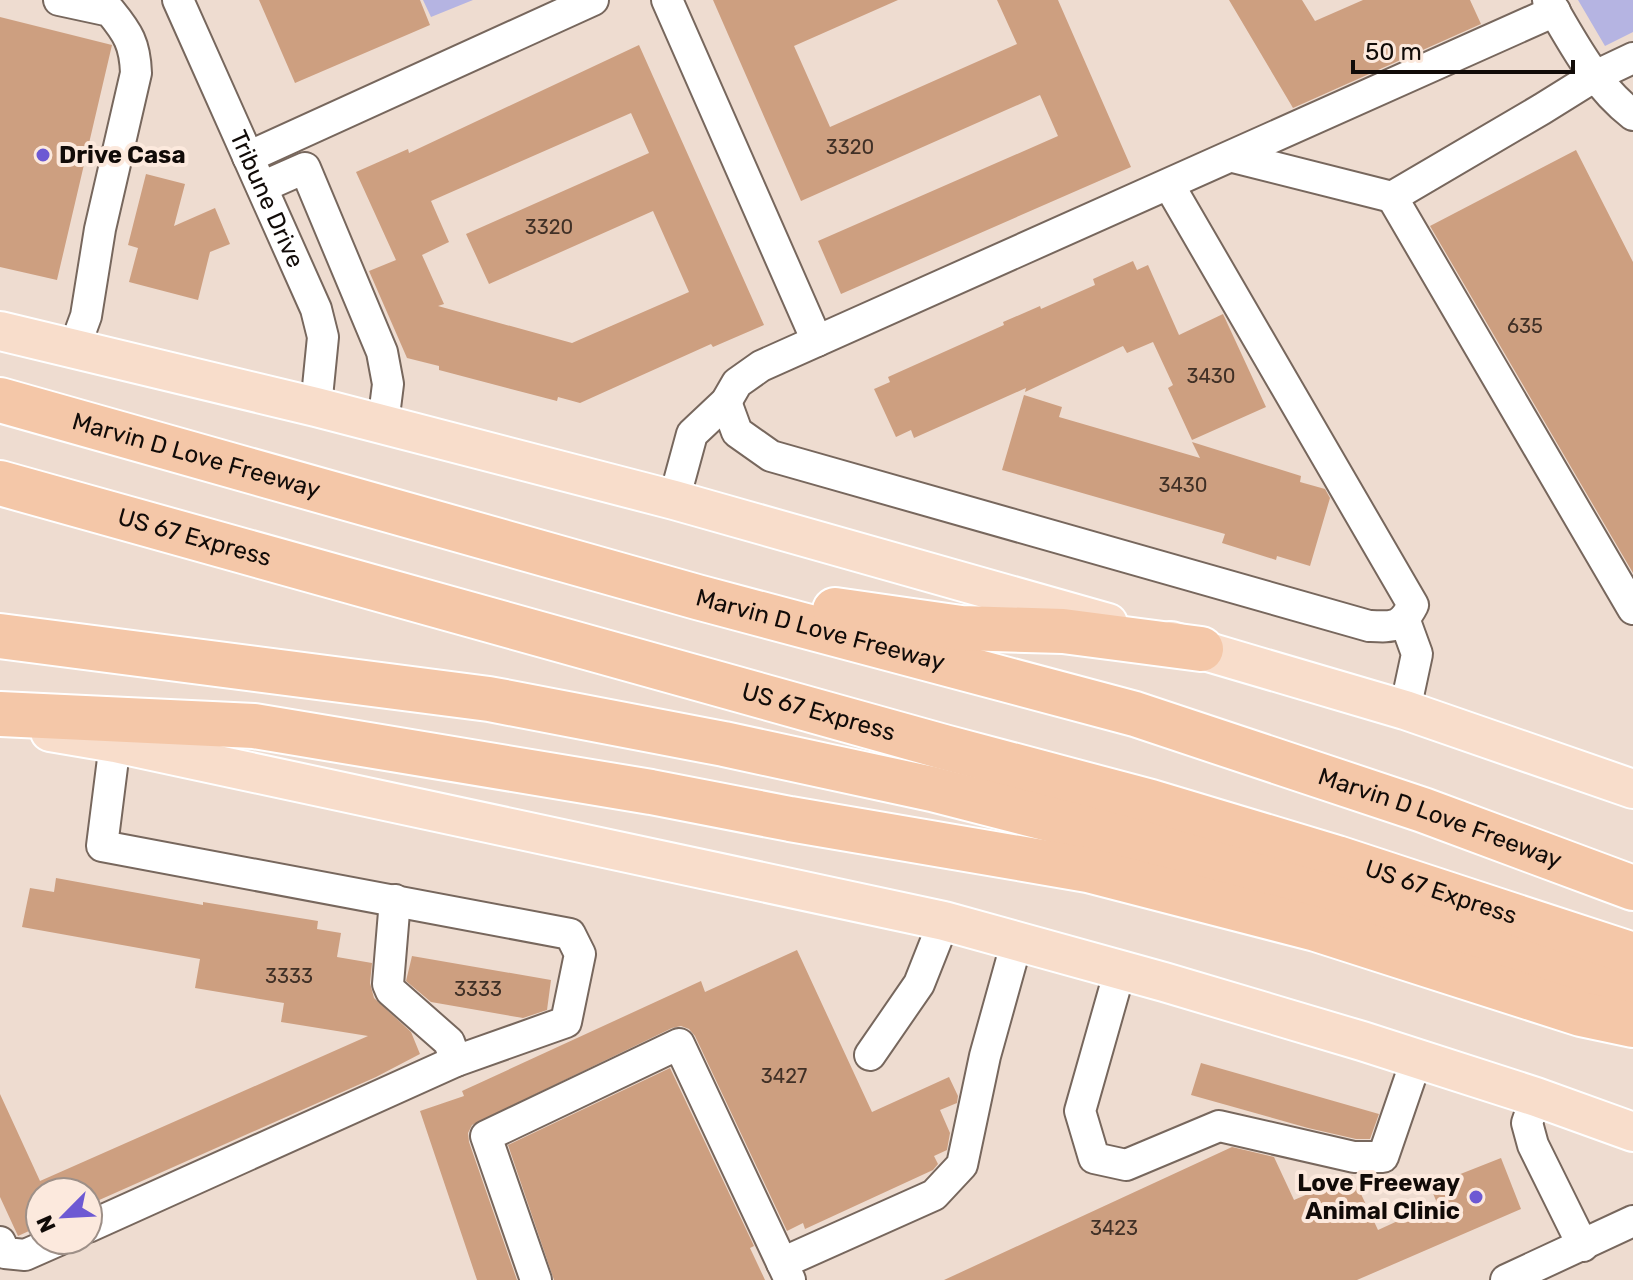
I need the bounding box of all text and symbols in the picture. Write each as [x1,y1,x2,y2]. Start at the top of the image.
scale bar [1353,24,1573,74]
text: 50 m [1365,38,1422,66]
street label: Tribune Drive [224,126,310,272]
house number: 3320 [826,135,874,159]
place label: Drive Casa [59,141,186,169]
marker: Drive Casa [34,146,52,164]
house number: 3320 [525,215,573,239]
house number: 635 [1507,314,1543,338]
house number: 3430 [1186,364,1236,388]
street label: Marvin D Love Freeway [69,407,324,504]
house number: 3430 [1158,473,1208,497]
street label: US 67 Express [115,503,275,572]
street label: Marvin D Love Freeway [693,583,948,677]
street label: US 67 Express [739,677,899,747]
street label: Marvin D Love Freeway [1315,762,1566,874]
street label: US 67 Express [1361,854,1520,930]
house number: 3333 [265,964,313,988]
house number: 3333 [454,977,502,1001]
house number: 3427 [761,1064,807,1088]
place label: Love Freeway Animal Clinic [1297,1169,1460,1225]
north arrow [24,1176,104,1256]
marker: Love Freeway Animal Clinic [1467,1188,1485,1206]
text: N [31,1211,62,1237]
house number: 3423 [1090,1216,1138,1240]

